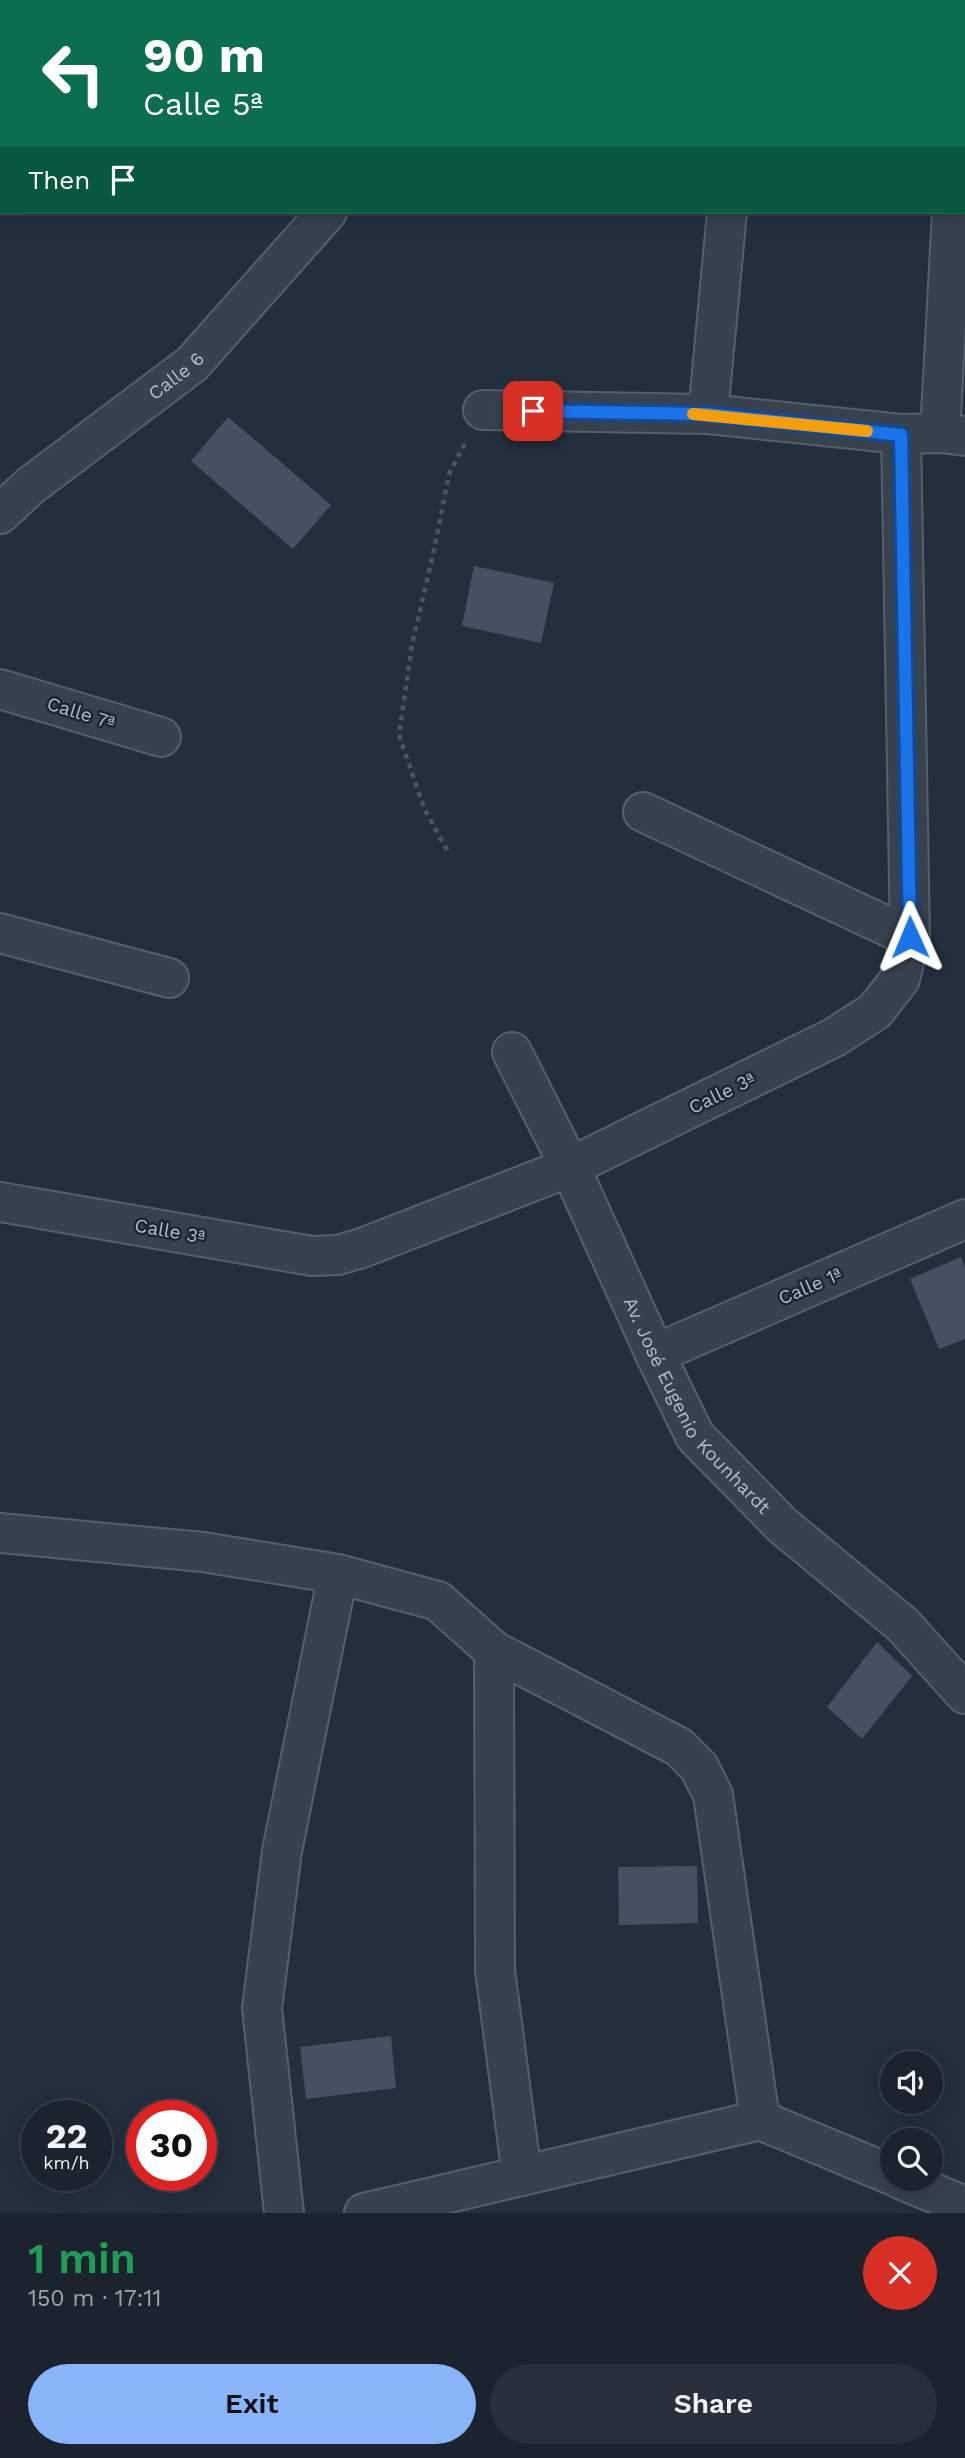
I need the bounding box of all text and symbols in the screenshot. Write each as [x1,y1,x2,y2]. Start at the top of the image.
text: 90 m [143,26,265,84]
icon: left [28,28,119,119]
text: Calle 5ª [143,85,263,123]
icon: arrive [104,161,142,199]
text: Then [28,165,90,195]
street label: Calle 6 [143,347,209,405]
pin [503,381,563,441]
icon: arrive [514,392,552,430]
street label: Calle 7ª [44,692,118,734]
position arrow [873,900,947,974]
street label: Calle 3ª [685,1067,759,1119]
street label: Calle 3ª [133,1213,207,1249]
street label: Calle 1ª [775,1262,845,1310]
street label: Av. José Eugenio Kounhardt [619,1293,776,1518]
map controls [880,2051,943,2191]
button: sound [880,2051,943,2114]
speed limit sign: 30 [126,2100,217,2191]
text: 22 [46,2115,87,2157]
button: search [880,2128,943,2191]
text: km/h [43,2152,90,2173]
text: 1 min [28,2234,136,2283]
button: close [863,2236,937,2310]
text: 150 m · 17:11 [28,2285,161,2312]
button: Exit [28,2364,476,2444]
button: Share [490,2364,937,2444]

